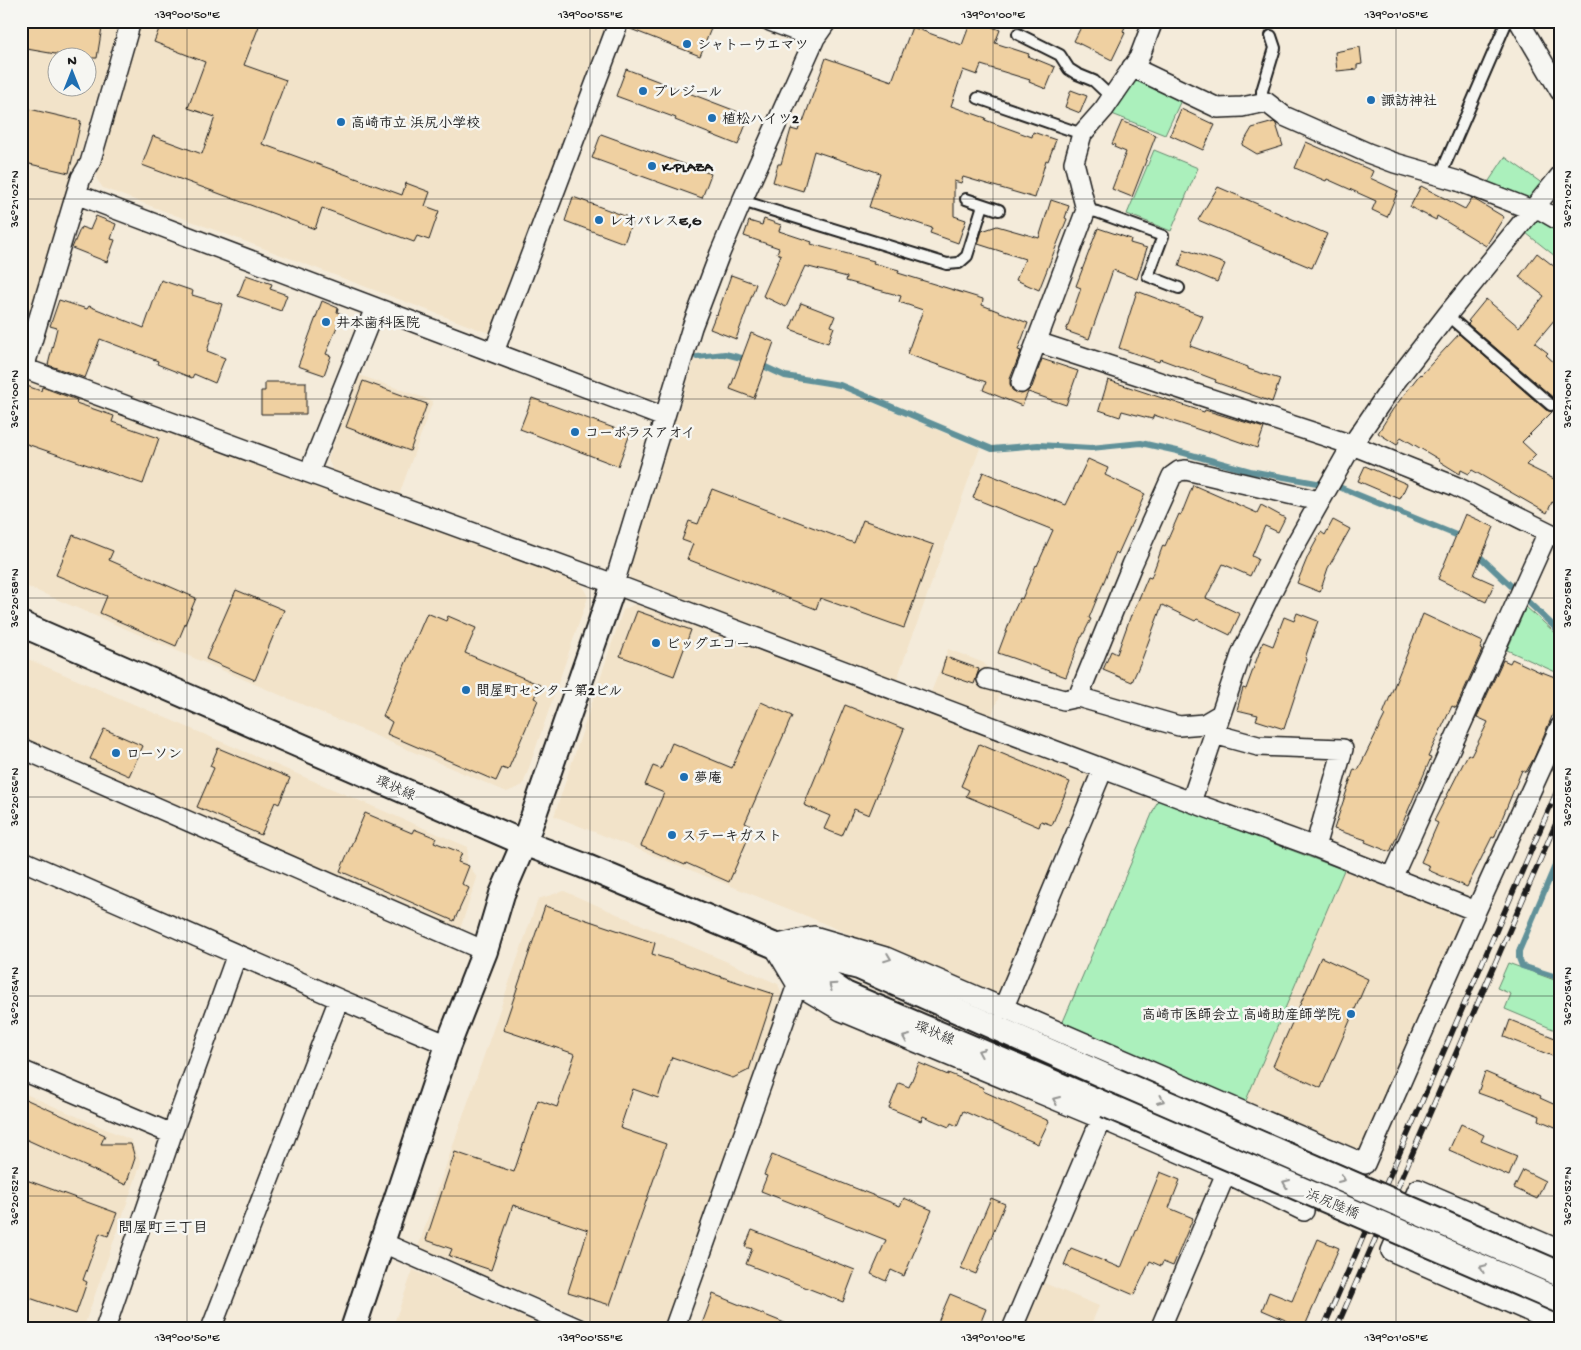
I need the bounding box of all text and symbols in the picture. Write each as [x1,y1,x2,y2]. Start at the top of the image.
text: 139°00'50"E [154,9,220,23]
text: 139°00'55"E [557,9,623,23]
text: 139°01'00"E [960,9,1025,23]
text: 139°01'05"E [1364,9,1428,23]
marker: シャトーウエマツ [681,38,693,50]
place label: シャトーウエマツ [697,38,808,55]
north arrow [48,48,98,98]
text: N [67,53,77,70]
marker: プレジール [637,85,649,97]
place label: プレジール [653,85,722,102]
place label: 諏訪神社 [1381,93,1437,111]
marker: 諏訪神社 [1365,94,1377,106]
marker: 植松ハイツ2 [706,112,718,124]
place label: 植松ハイツ2 [722,112,799,129]
marker: 高崎市立 浜尻小学校 [335,116,347,128]
place label: 高崎市立 浜尻小学校 [351,116,480,133]
marker: K-PLAZA [646,160,658,172]
place label: K-PLAZA [661,160,714,177]
text: 36°21'02"N [9,170,23,229]
text: 36°21'02"N [1562,170,1576,229]
marker: レオパレスE,G [593,214,605,226]
place label: レオパレスE,G [609,214,702,231]
place label: 井本歯科医院 [336,315,420,333]
marker: 井本歯科医院 [320,316,332,328]
text: 36°21'00"N [9,370,23,429]
text: 36°21'00"N [1562,370,1576,429]
marker: コーポラスアオイ [569,426,581,438]
place label: コーポラスアオイ [585,426,695,443]
text: 36°20'58"N [9,568,23,629]
text: 36°20'58"N [1562,568,1576,629]
marker: ビッグエコー [650,637,662,649]
place label: ビッグエコー [666,637,750,654]
place label: 問屋町センター第2ビル [476,683,623,701]
marker: 問屋町センター第2ビル [460,684,472,696]
marker: ローソン [110,747,122,759]
place label: ローソン [126,747,182,764]
text: 36°20'56"N [9,768,23,827]
text: 36°20'56"N [1562,768,1576,827]
marker: 夢庵 [678,771,690,783]
place label: 夢庵 [694,771,722,788]
street label: 環状線 [372,773,418,806]
marker: ステーキガスト [666,829,678,841]
place label: ステーキガスト [682,829,782,846]
one-way arrow [883,953,891,963]
text: 36°20'54"N [9,967,23,1026]
text: 36°20'54"N [1562,967,1576,1026]
one-way arrow [829,983,838,992]
place label: 高崎市医師会立 高崎助産師学院 [1142,1007,1341,1025]
marker: 高崎市医師会立 高崎助産師学院 [1345,1008,1357,1020]
street label: 環状線 [911,1018,957,1050]
one-way arrow [902,1034,911,1044]
one-way arrow [977,1047,986,1058]
one-way arrow [1156,1094,1165,1105]
one-way arrow [1052,1096,1061,1106]
text: 36°20'52"N [9,1167,23,1226]
text: 36°20'52"N [1562,1167,1576,1226]
one-way arrow [1337,1172,1346,1183]
one-way arrow [1282,1178,1291,1189]
street label: 浜尻陸橋 [1303,1187,1361,1224]
district label: 問屋町三丁目 [118,1220,208,1238]
one-way arrow [1479,1263,1488,1274]
text: 139°00'50"E [154,1332,220,1346]
text: 139°00'55"E [557,1332,623,1346]
text: 139°01'00"E [960,1332,1025,1346]
text: 139°01'05"E [1364,1332,1428,1346]

